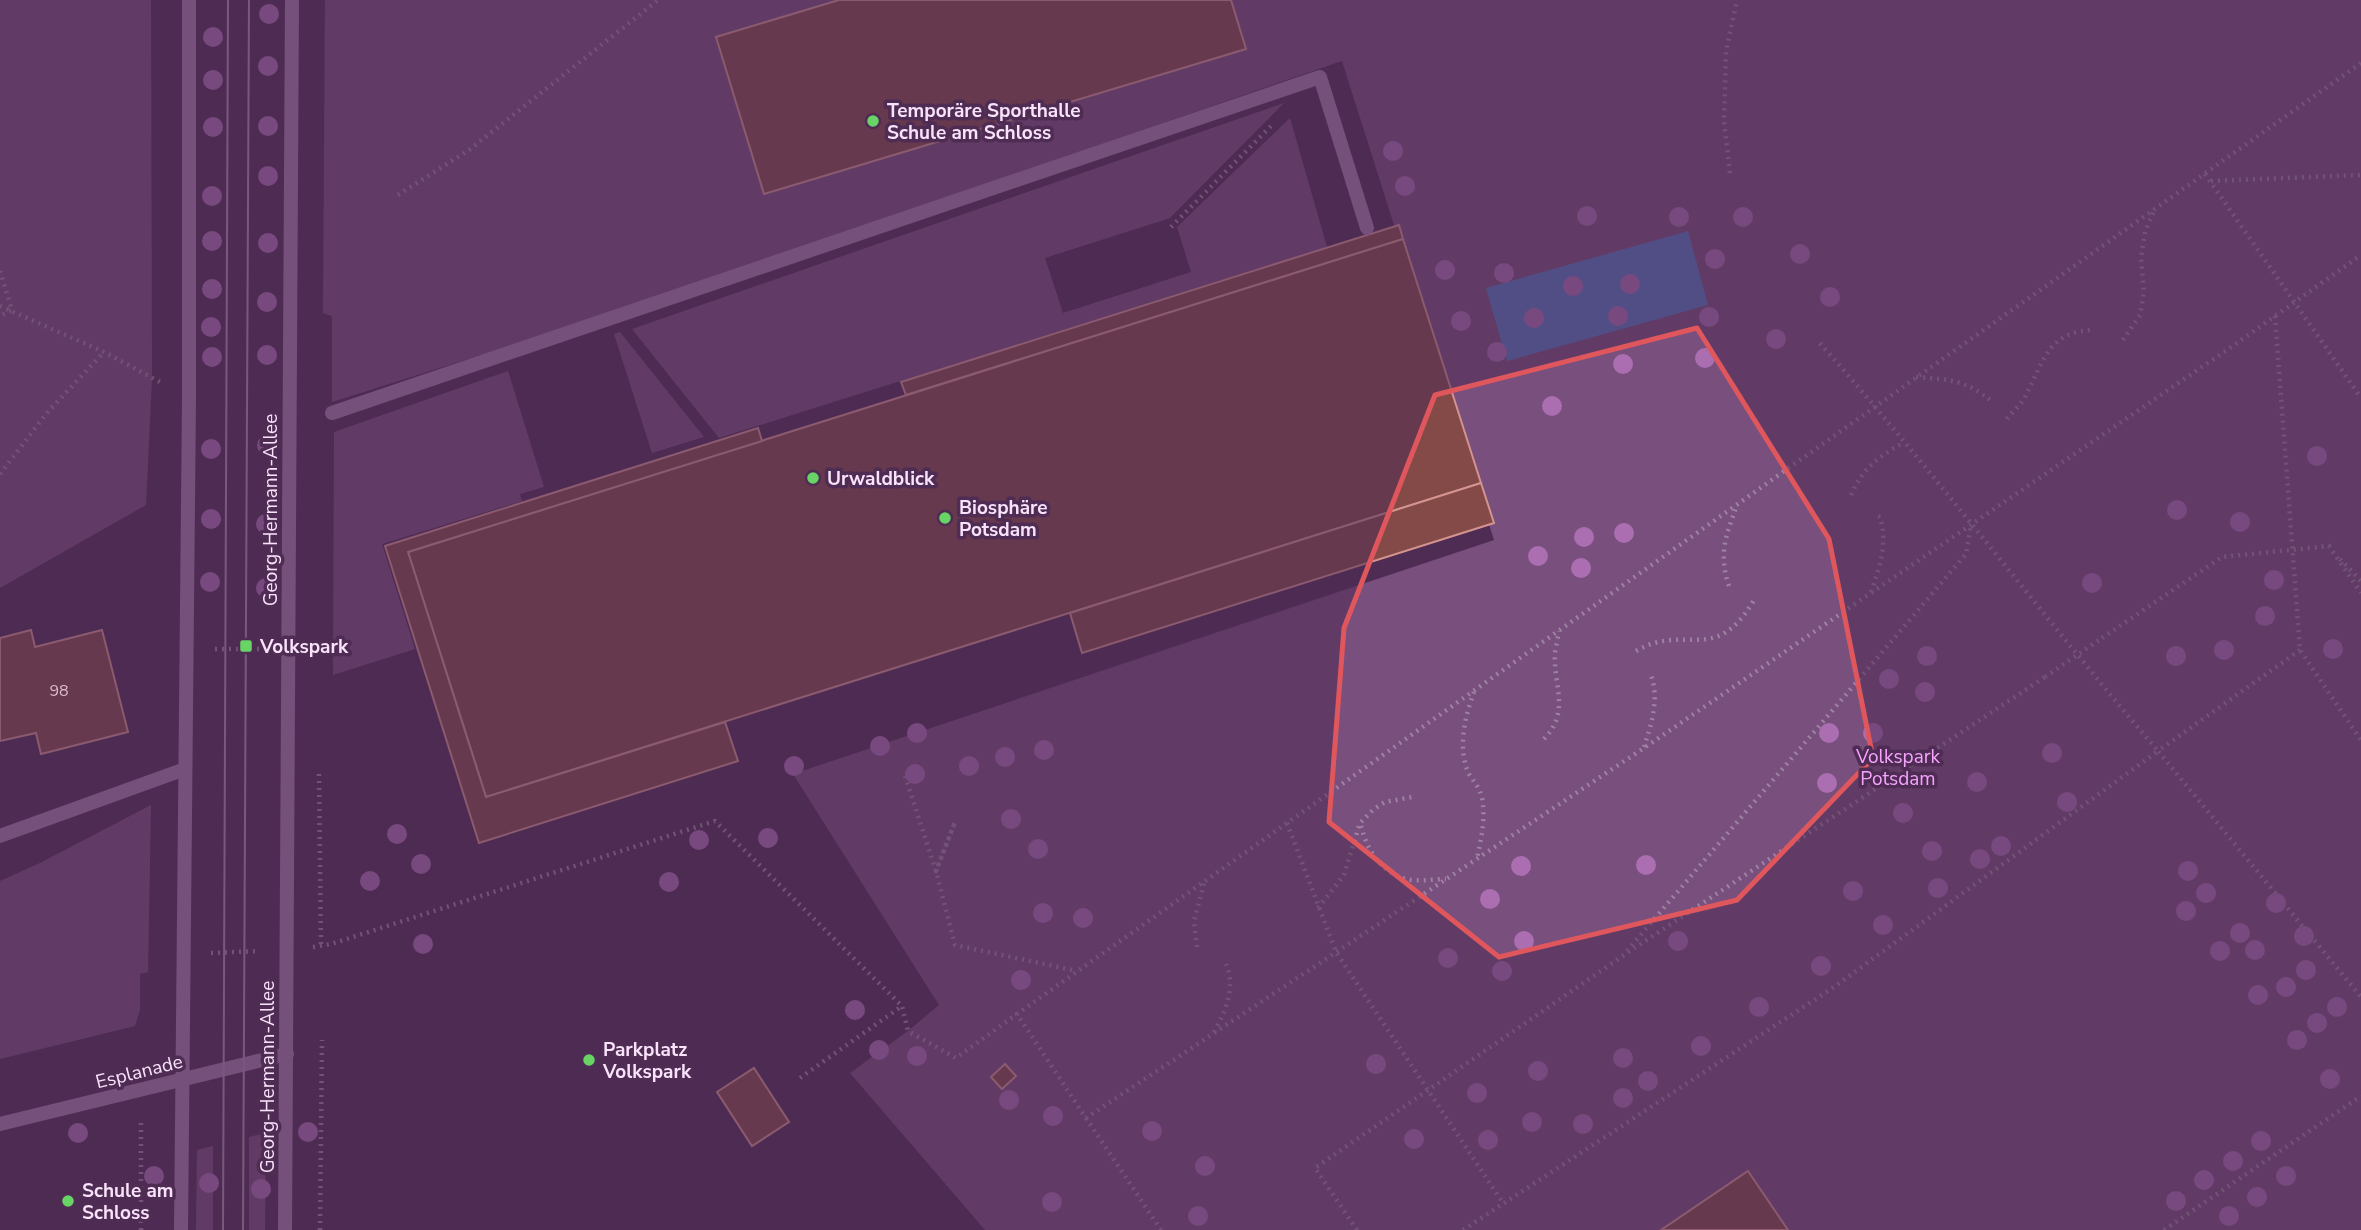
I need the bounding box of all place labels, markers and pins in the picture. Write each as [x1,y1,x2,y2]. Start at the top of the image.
place label: Temporäre Sporthalle Schule am Schloss [887,98,1081,146]
marker: Temporäre Sporthalle Schule am Schloss [865,113,881,129]
place label: Urwaldblick [827,466,935,492]
marker: Urwaldblick [805,470,821,486]
place label: Biosphäre Potsdam [959,495,1048,543]
marker: Biosphäre Potsdam [937,510,953,526]
place label: Volkspark [259,634,349,660]
marker: Volkspark [238,638,254,654]
place label: Parkplatz Volkspark [602,1037,692,1085]
marker: Parkplatz Volkspark [581,1052,597,1068]
place label: Schule am Schloss [82,1178,174,1226]
marker: Schule am Schloss [60,1193,76,1209]

